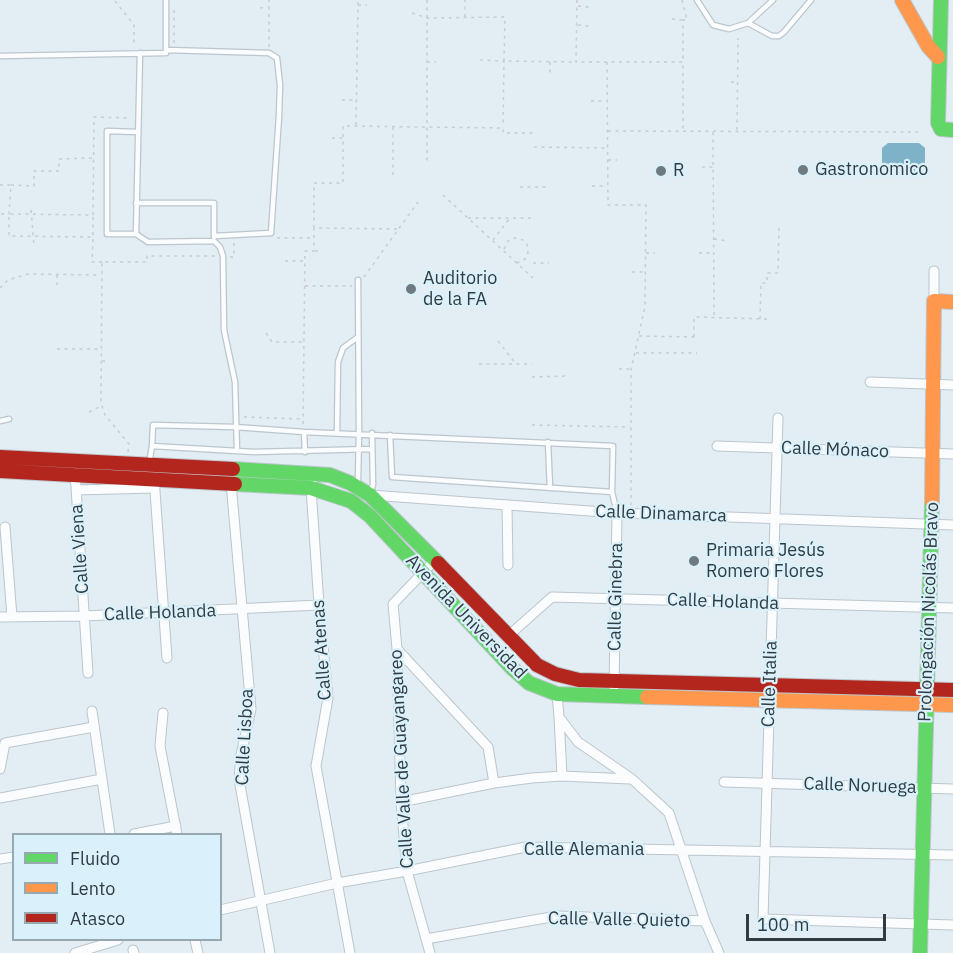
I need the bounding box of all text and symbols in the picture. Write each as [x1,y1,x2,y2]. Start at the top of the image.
place label: Gastronomico [815,159,928,181]
place label: R [673,160,685,182]
marker: Gastronomico [796,163,810,177]
marker: R [654,164,668,178]
place label: Auditorio de la FA [423,268,497,310]
marker: Auditorio de la FA [404,282,418,296]
street label: Calle Mónaco [781,437,889,463]
street label: Calle Dinamarca [595,501,727,527]
street label: Prolongación Nicolás Bravo [914,502,944,722]
street label: Calle Viena [66,503,94,595]
place label: Primaria Jesús Romero Flores [706,540,825,582]
street label: Calle Ginebra [604,543,628,651]
street label: Avenida Universidad [401,550,531,684]
marker: Primaria Jesús Romero Flores [687,554,701,568]
street label: Calle Holanda [667,589,779,615]
street label: Calle Atenas [308,599,336,701]
street label: Calle Holanda [104,600,216,626]
street label: Calle Italia [758,640,782,728]
street label: Calle Valle de Guayangareo [385,649,419,869]
street label: Calle Lisboa [232,688,258,786]
street label: Calle Noruega [803,773,917,799]
legend [12,833,222,941]
street label: Calle Alemania [524,839,644,861]
text: Fluido [70,847,120,870]
text: Lento [70,877,115,900]
scale bar [749,902,888,940]
text: Atasco [70,907,125,930]
street label: Calle Valle Quieto [548,908,690,932]
text: 100 m [757,913,809,936]

